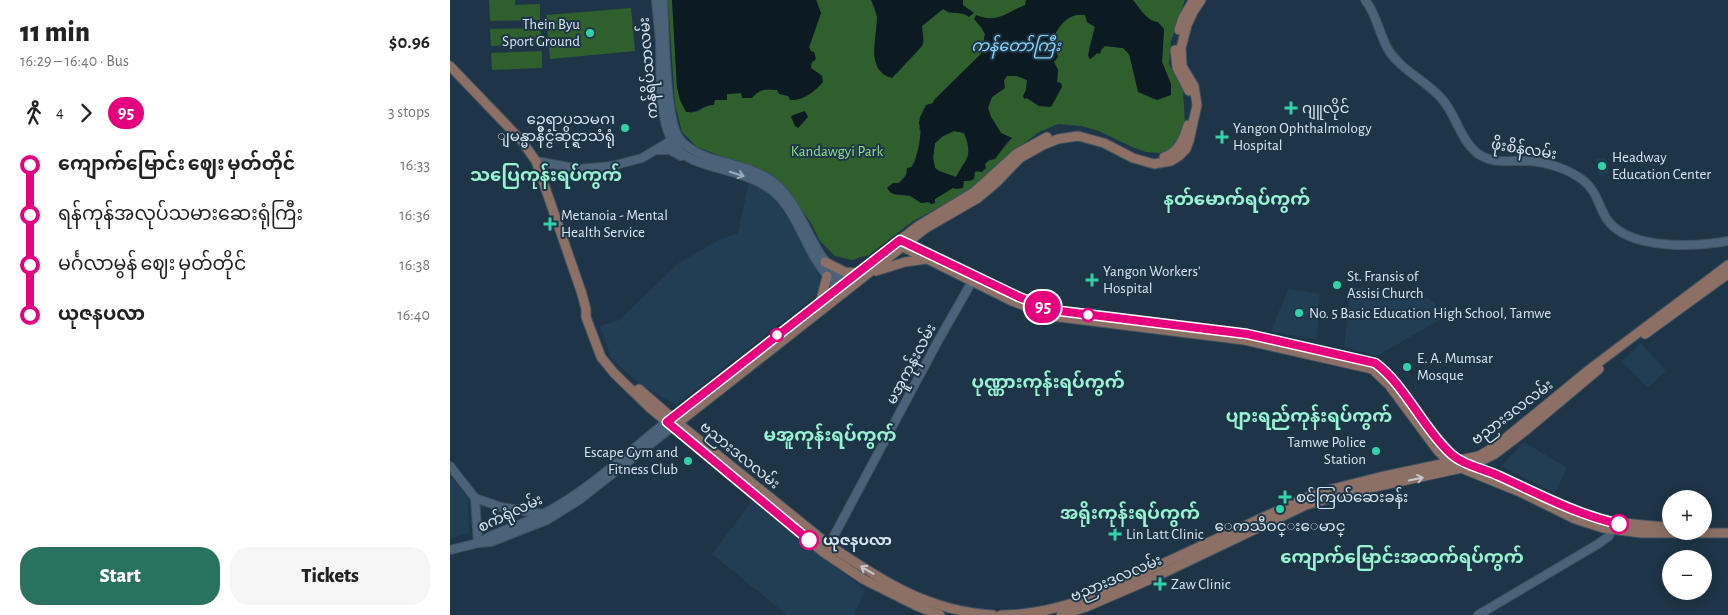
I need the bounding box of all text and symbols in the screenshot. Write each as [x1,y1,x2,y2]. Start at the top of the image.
street label: ကန်ရိပ်သာလမ်း [634,16,664,120]
place label: Thein Byu Sport Ground [502,17,580,49]
text: 11 min [20,19,90,47]
marker: Thein Byu Sport Ground [584,27,596,39]
text: $0.96 [389,33,430,52]
water label: ကန်တော်ကြီး [971,34,1062,59]
text: 16:29 – 16:40 · Bus [20,53,129,69]
place label: ဂျူလိုင် [1302,98,1349,120]
icon: walk [20,99,48,127]
icon: forward [72,99,100,127]
marker: ဂျူလိုင် [1284,101,1298,115]
text: 4 [56,104,64,120]
text: 95 [118,104,134,122]
text: 3 stops [388,104,430,120]
place label: ဥေရာပသမဂၢ ျမန္မာနိဳင္ငံဆိုင္ရာသံရုံ [497,112,615,148]
place label: Yangon Ophthalmology Hospital [1233,121,1372,153]
marker: ဥေရာပသမဂၢ ျမန္မာနိဳင္ငံဆိုင္ရာသံရုံ [619,122,631,134]
marker: Yangon Ophthalmology Hospital [1215,130,1229,144]
street label: ဖိုးစိန်လမ်း [1489,134,1558,166]
park label: Kandawgyi Park [791,144,883,159]
place label: Headway Education Center [1612,150,1711,182]
text: ကျောက်မြောင်း ဈေး မှတ်တိုင် [58,155,295,174]
text: 16:33 [400,157,430,173]
marker: Headway Education Center [1596,160,1608,172]
district label: သပြေကုန်းရပ်ကွက် [470,163,622,189]
one-way arrow [728,170,744,179]
district label: နတ်မောက်ရပ်ကွက် [1164,187,1310,213]
text: ရန်ကုန်အလုပ်သမားဆေးရုံကြီး [58,205,303,224]
text: 16:36 [399,207,430,223]
place label: Metanoia - Mental Health Service [561,208,668,240]
marker: Metanoia - Mental Health Service [543,217,557,231]
text: မင်္ဂလာမွန် ဈေး မှတ်တိုင် [58,255,246,274]
text: 16:38 [399,257,430,273]
place label: Yangon Workers' Hospital [1103,264,1200,296]
place label: St. Fransis of Assisi Church [1347,269,1424,301]
marker: Yangon Workers' Hospital [1085,273,1099,287]
marker: St. Fransis of Assisi Church [1331,279,1343,291]
line badge: 95 [1020,291,1066,323]
text: 95 [1035,298,1051,316]
text: ယုဇနပလာ [58,305,145,324]
place label: No. 5 Basic Education High School, Tamwe [1309,306,1551,321]
text: 16:40 [397,307,430,323]
marker: No. 5 Basic Education High School, Tamwe [1293,307,1305,319]
unlabelled marker [1081,308,1095,322]
street label: မအူကုန်းလမ်း [881,320,942,409]
unlabelled marker [770,328,784,342]
place label: E. A. Mumsar Mosque [1417,351,1493,383]
marker: E. A. Mumsar Mosque [1401,361,1413,373]
district label: ပုဏ္ဏားကုန်းရပ်ကွက် [971,370,1125,396]
street label: ဗညားဒလလမ်း [1467,375,1558,451]
district label: ပျားရည်ကုန်းရပ်ကွက် [1226,404,1392,431]
street label: ဗညားဒလလမ်း [695,417,784,495]
district label: မအူကုန်းရပ်ကွက် [764,423,896,449]
place label: Tamwe Police Station [1287,435,1366,467]
place label: Escape Gym and Fitness Club [584,445,678,477]
marker: Tamwe Police Station [1370,445,1382,457]
marker: Escape Gym and Fitness Club [682,455,694,467]
one-way arrow [1408,473,1424,483]
place label: စင်ကြယ်ဆေးခန်း [1296,487,1408,509]
street label: စက်ရုံလမ်း [474,489,547,539]
marker: စင်ကြယ်ဆေးခန်း [1278,490,1292,504]
map controls [1662,490,1712,600]
button: + [1662,490,1712,540]
district label: အရိုးကုန်းရပ်ကွက် [1060,501,1200,527]
marker: ေကသီဝင္းေမာင္ [1274,503,1286,515]
unlabelled marker [1609,514,1629,534]
place label: ေကသီဝင္းေမာင္ [1215,516,1345,537]
marker: Lin Latt Clinic [1108,527,1122,541]
place label: Lin Latt Clinic [1126,527,1204,542]
marker: ယုဇနပလာ [799,530,819,550]
place label: ယုဇနပလာ [823,533,892,552]
district label: ကျောက်မြောင်းအထက်ရပ်ကွက် [1280,545,1524,572]
button: Start [20,547,220,605]
button: Tickets [230,547,430,605]
street label: ဗညားဒလလမ်း [1067,550,1166,608]
button: − [1662,550,1712,600]
one-way arrow [861,564,875,574]
marker: Zaw Clinic [1153,577,1167,591]
place label: Zaw Clinic [1171,577,1231,592]

